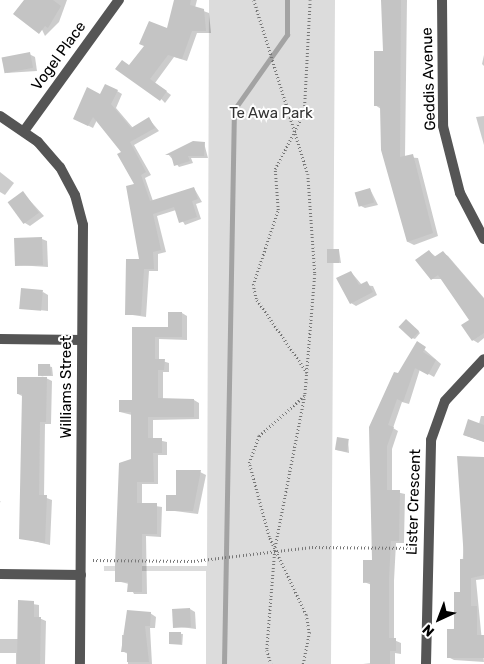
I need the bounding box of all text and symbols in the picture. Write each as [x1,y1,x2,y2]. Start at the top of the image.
street label: Vogel Place [28,18,90,94]
street label: Geddis Avenue [418,27,440,131]
park label: Te Awa Park [229,105,313,123]
street label: Williams Street [58,336,76,438]
street label: Lister Crescent [403,448,425,556]
north arrow [414,594,464,644]
text: N [419,621,438,640]

